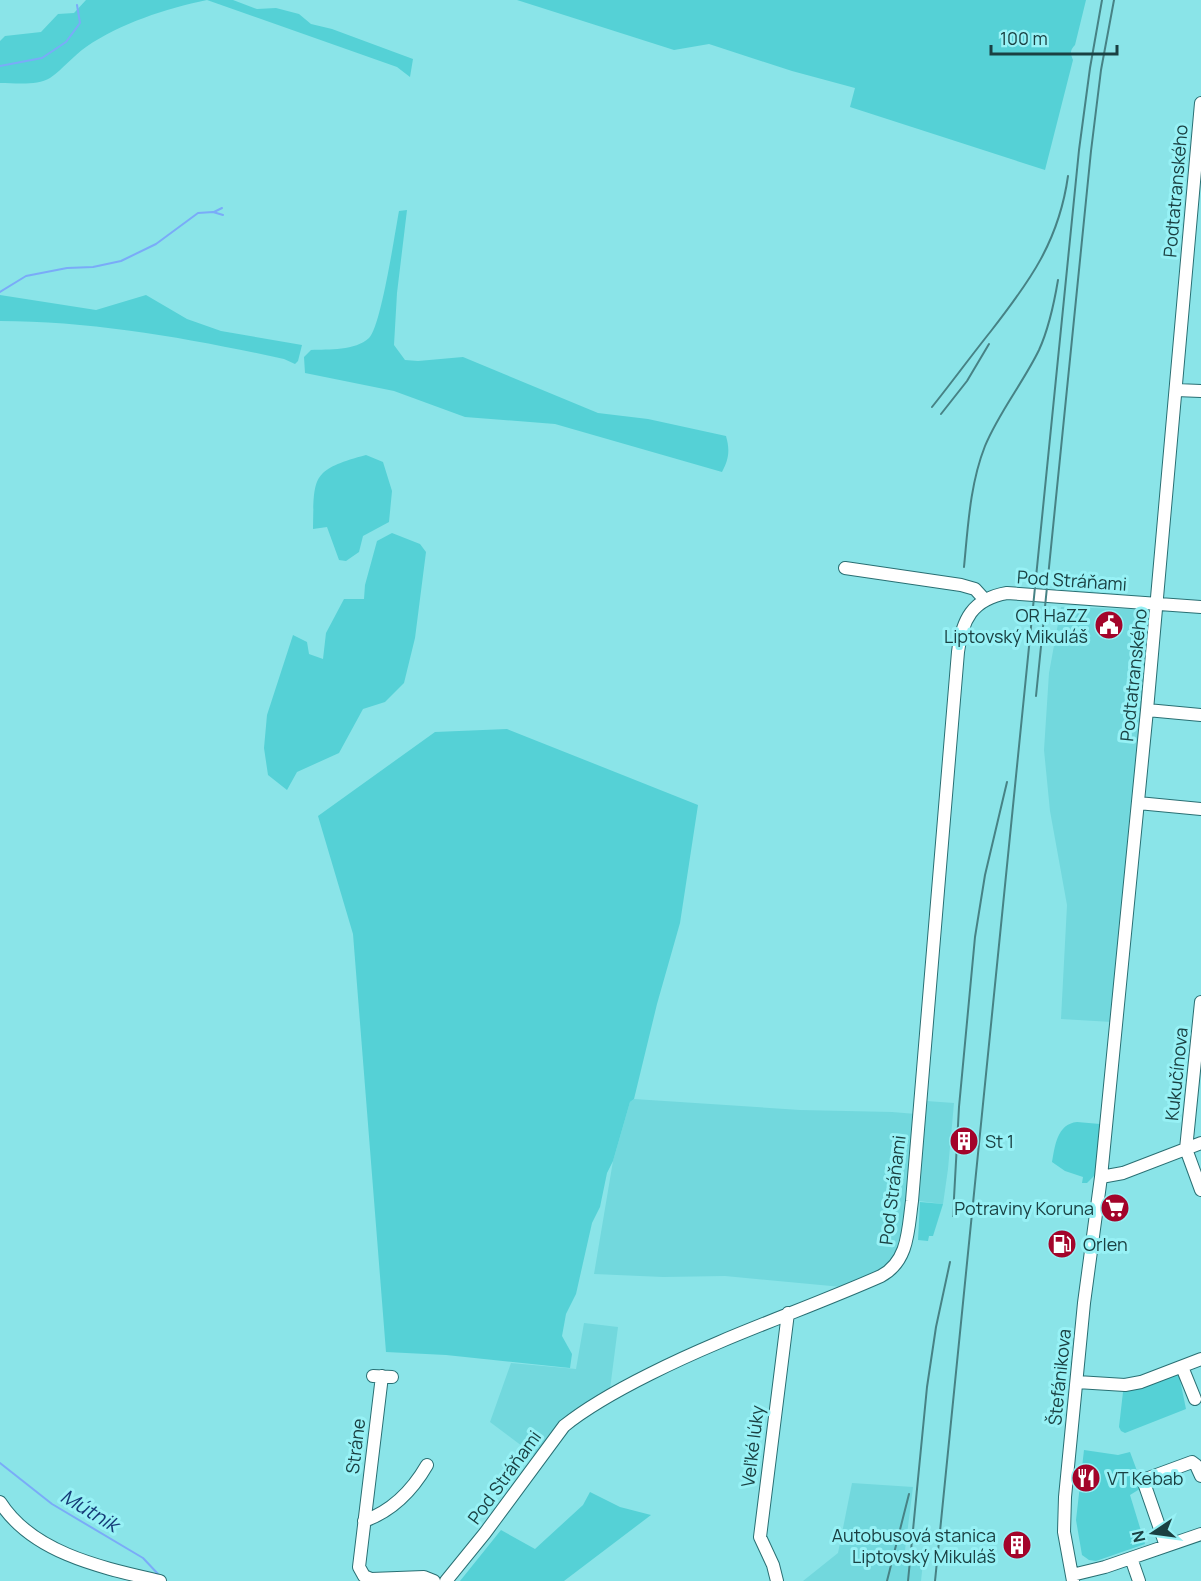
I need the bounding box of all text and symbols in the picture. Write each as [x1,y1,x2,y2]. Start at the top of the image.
scale bar [991,18,1117,56]
text: 100 m [1000,26,1048,50]
street label: Podtatranského [1157,124,1193,258]
street label: Pod Stráňami [1016,564,1128,596]
place label: OR HaZZ Liptovský Mikuláš [944,603,1088,648]
street label: Podtatranského [1114,607,1152,743]
public building icon: OR HaZZ Liptovský Mikuláš [1093,609,1125,641]
street label: Kukučínova [1159,1026,1193,1122]
building icon: St 1 [948,1125,980,1157]
place label: St 1 [985,1129,1014,1153]
street label: Pod Stráňami [873,1134,911,1246]
supermarket icon: Potraviny Koruna [1099,1192,1131,1224]
place label: Potraviny Koruna [954,1196,1094,1220]
fuel station icon: Orlen [1046,1228,1078,1260]
place label: Orlen [1083,1232,1128,1256]
street label: Štefánikova [1042,1327,1076,1427]
street label: Veľké lúky [735,1403,769,1488]
street label: Stráne [340,1417,370,1475]
street label: Pod Stráňami [462,1425,546,1529]
restaurant icon: VT Kebab [1070,1462,1102,1494]
place label: VT Kebab [1107,1466,1183,1490]
water label: Mútnik [56,1482,127,1539]
north arrow [1123,1503,1183,1563]
place label: Autobusová stanica Liptovský Mikuláš [832,1523,996,1568]
text: N [1126,1528,1150,1544]
building icon: Autobusová stanica Liptovský Mikuláš [1001,1529,1033,1561]

